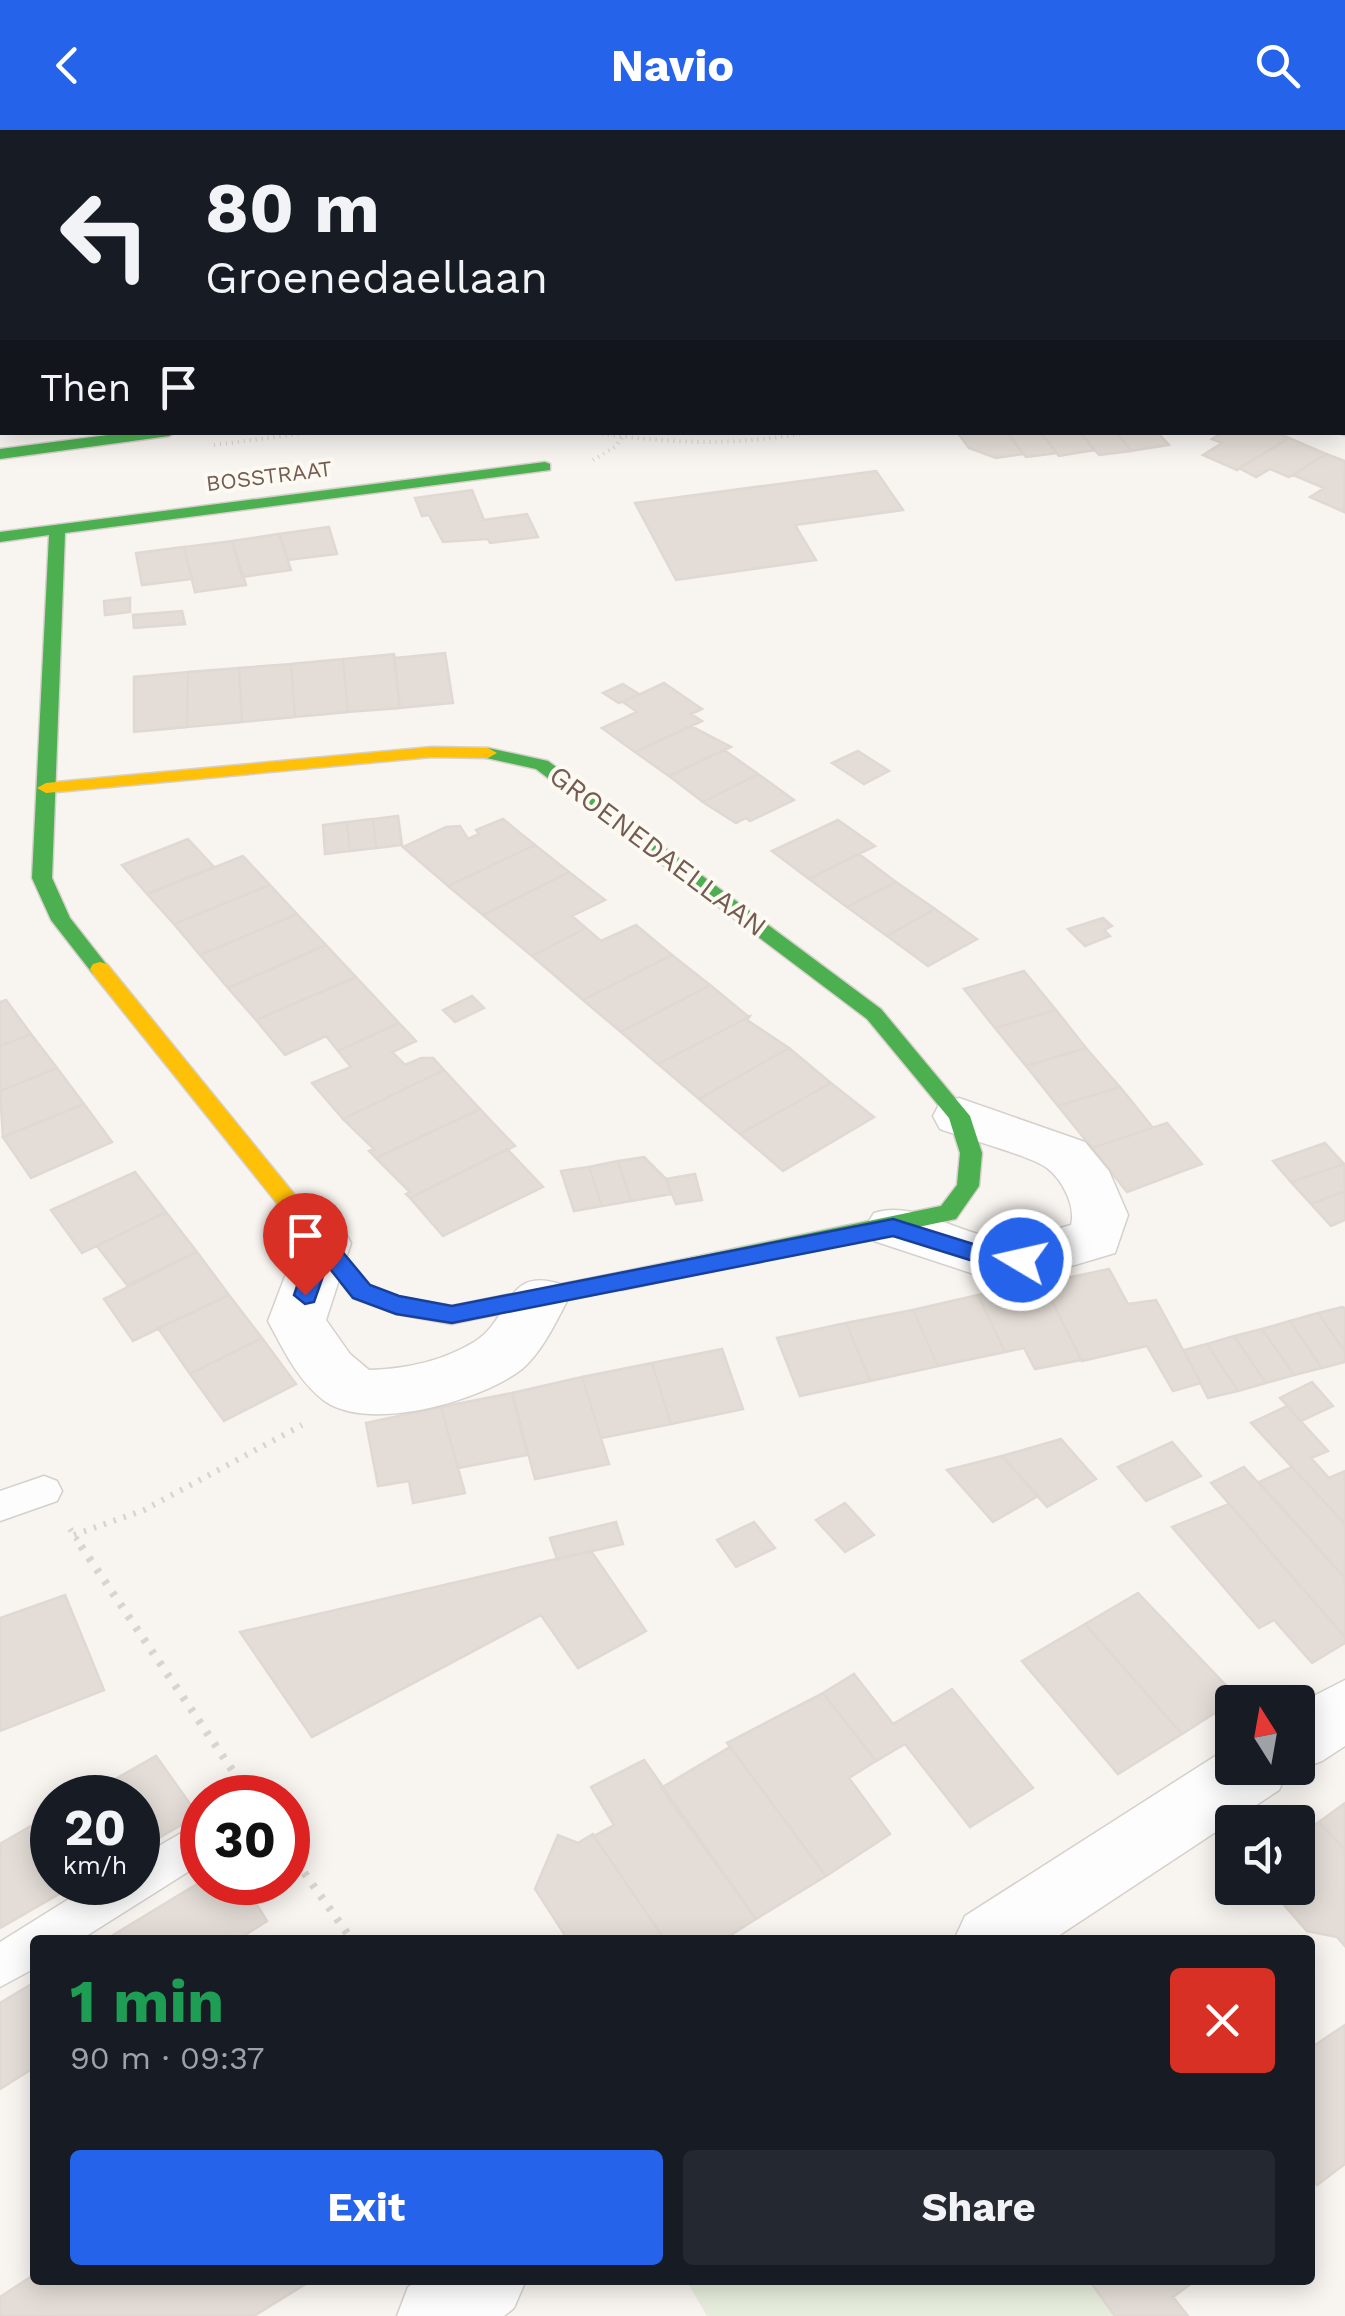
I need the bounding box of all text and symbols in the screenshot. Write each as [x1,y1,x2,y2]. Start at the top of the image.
icon: back [40,38,95,93]
icon: search [1250,38,1305,93]
text: Navio [611,39,734,92]
text: 80 m [205,167,380,249]
icon: left [40,170,170,300]
text: Groenedaellaan [205,251,548,304]
icon: arrive [151,360,206,415]
text: Then [40,366,131,410]
street label: BOSSTRAAT [205,456,333,496]
street label: GROENEDAELLAAN [543,759,773,943]
pin [263,1193,348,1296]
icon: arrive [278,1208,333,1263]
position arrow [969,1208,1073,1312]
north arrow [1215,1685,1315,1785]
map controls [1215,1685,1315,1905]
speed limit sign: 30 [180,1775,310,1905]
text: 20 [64,1798,126,1857]
button: sound [1215,1805,1315,1905]
text: km/h [63,1851,127,1880]
text: 1 min [70,1966,224,2037]
button: close [1170,1968,1275,2073]
text: 90 m · 09:37 [70,2039,265,2077]
button: Exit [70,2150,663,2265]
button: Share [683,2150,1275,2265]

